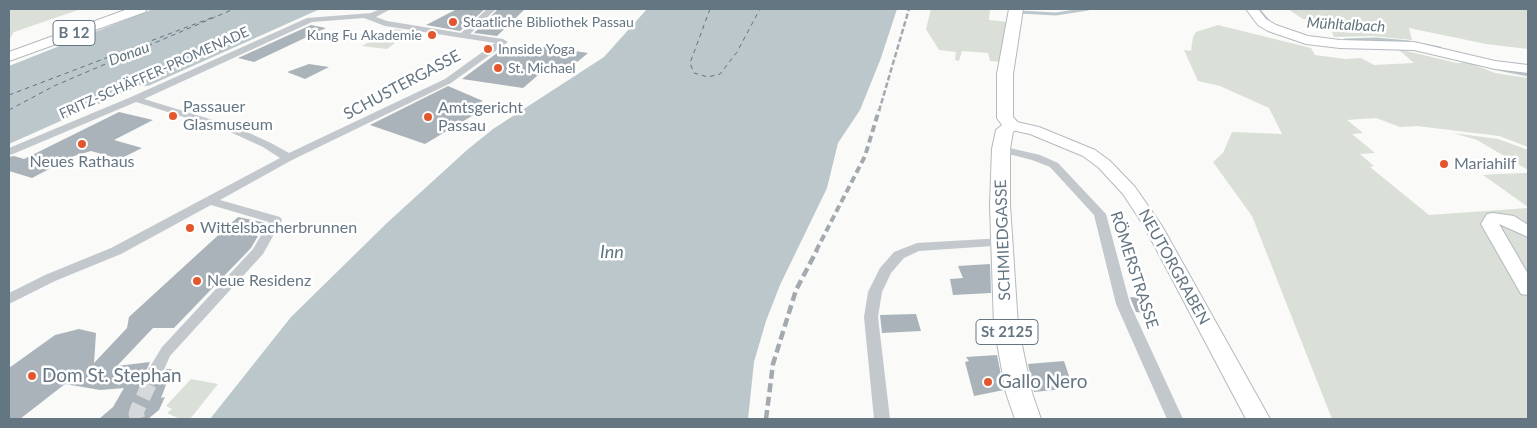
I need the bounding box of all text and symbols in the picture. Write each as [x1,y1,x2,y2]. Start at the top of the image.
place label: Staatliche Bibliothek Passau [463,14,634,30]
water label: Mühltalbach [1306,14,1386,36]
marker: Staatliche Bibliothek Passau [447,16,459,28]
road number: B 12 [53,20,95,46]
street label: FRITZ-SCHÄFFER-PROMENADE [57,23,251,123]
place label: Kung Fu Akademie [307,27,422,43]
marker: Kung Fu Akademie [426,29,438,41]
water label: Donau [106,38,152,70]
place label: Innside Yoga [498,41,575,57]
marker: Innside Yoga [482,43,494,55]
street label: SCHUSTERGASSE [340,46,464,124]
place label: St. Michael [508,60,576,76]
marker: St. Michael [492,62,504,74]
place label: Passauer Glasmuseum [183,97,273,135]
place label: Amtsgericht Passau [438,98,523,136]
marker: Passauer Glasmuseum [167,110,179,122]
marker: Amtsgericht Passau [422,111,434,123]
marker: Neues Rathaus [76,138,88,150]
place label: Neues Rathaus [29,152,135,172]
place label: Mariahilf [1454,154,1516,174]
marker: Mariahilf [1438,158,1450,170]
street label: SCHMIEDGASSE [991,179,1015,301]
street label: NEUTORGRABEN [1134,206,1214,328]
street label: RÖMERSTRASSE [1106,209,1162,331]
place label: Wittelsbacherbrunnen [200,218,357,238]
marker: Wittelsbacherbrunnen [184,222,196,234]
water label: Inn [600,241,624,263]
place label: Neue Residenz [207,271,311,291]
marker: Neue Residenz [191,275,203,287]
road number: St 2125 [976,320,1038,344]
place label: Dom St. Stephan [42,365,182,387]
marker: Dom St. Stephan [26,370,38,382]
place label: Gallo Nero [998,371,1087,393]
marker: Gallo Nero [982,376,994,388]

